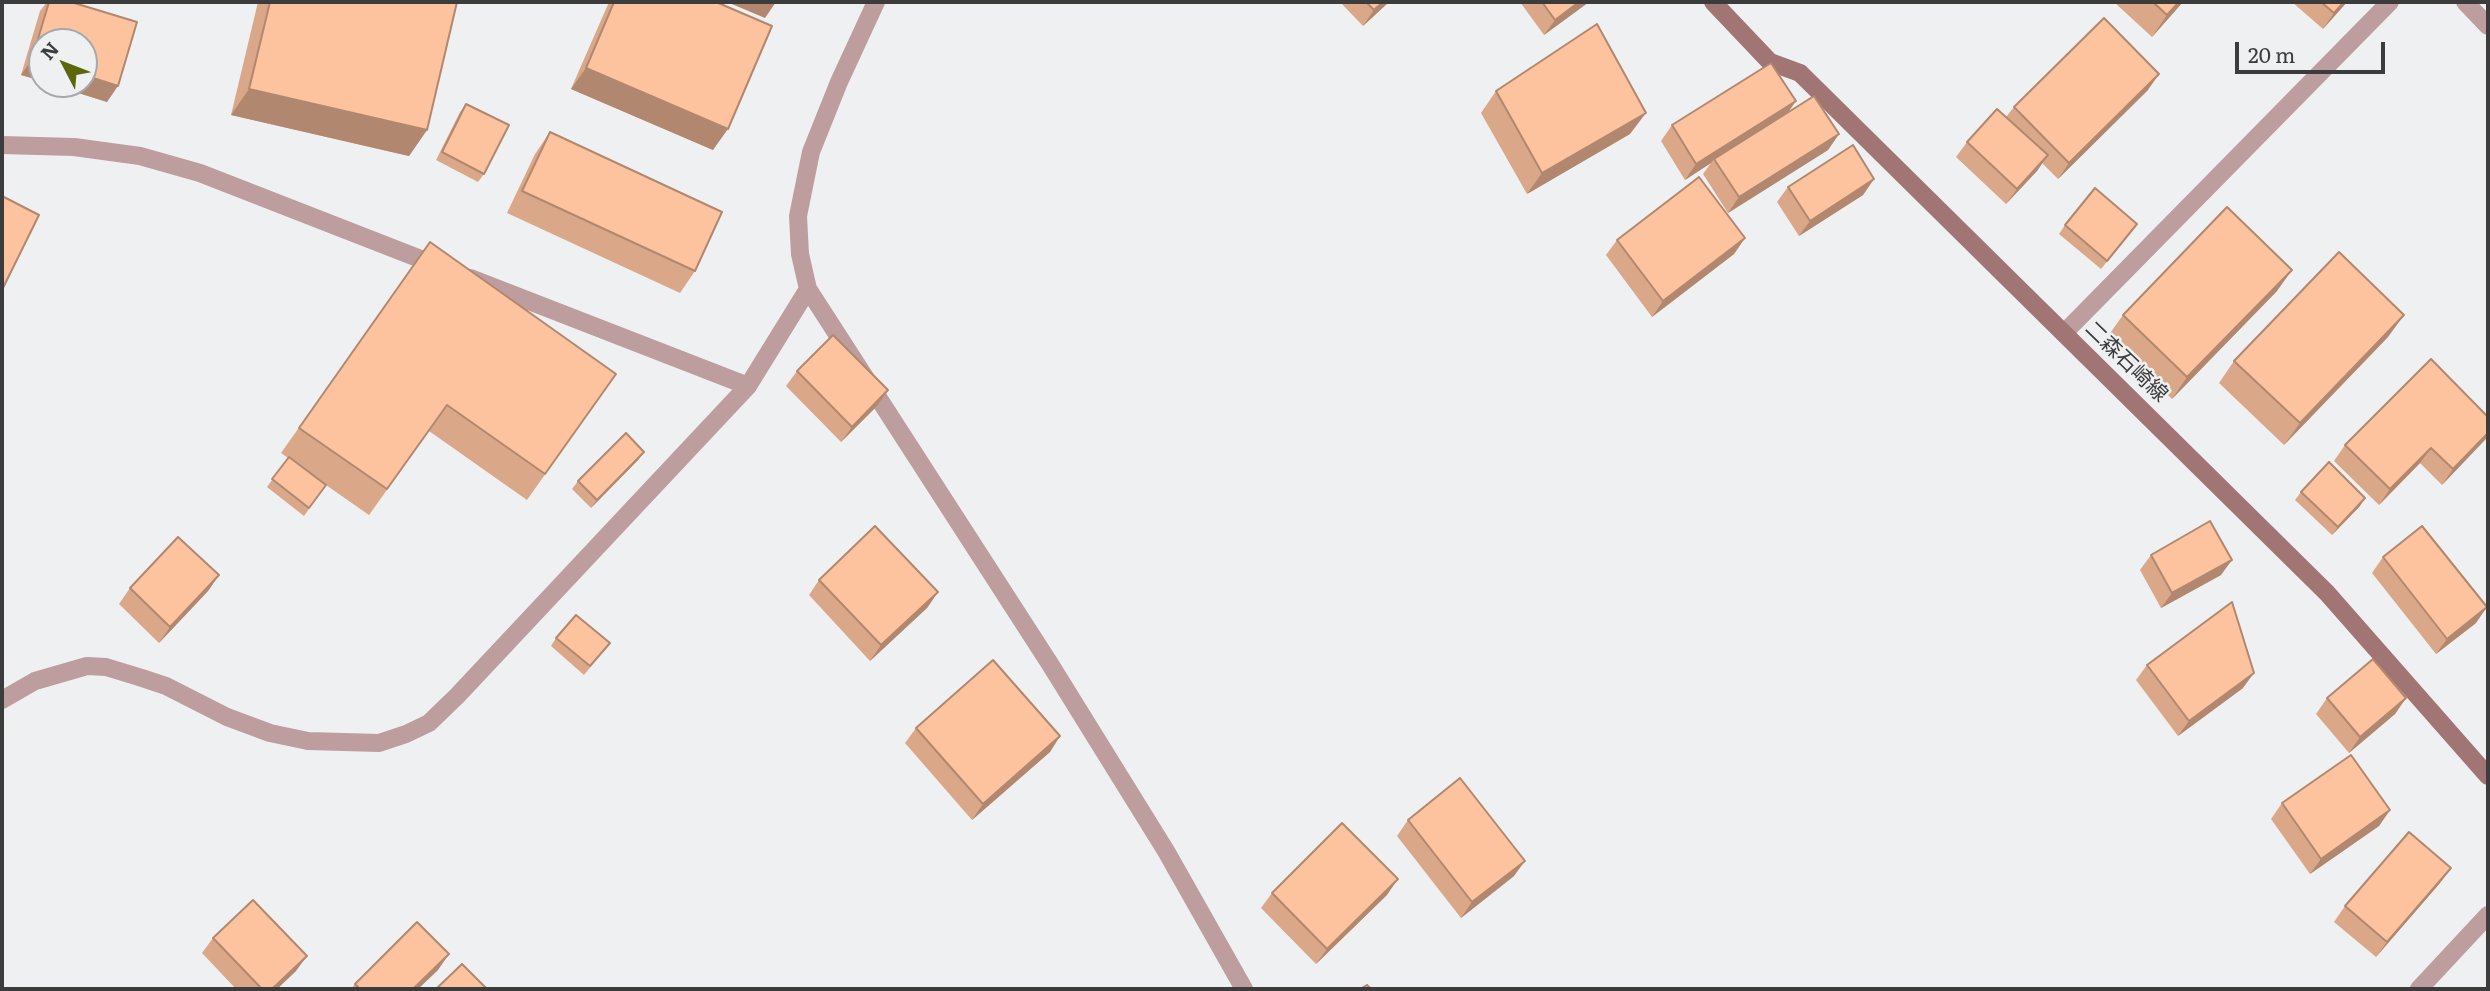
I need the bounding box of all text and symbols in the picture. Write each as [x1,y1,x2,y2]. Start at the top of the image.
north arrow [28,28,98,98]
scale bar [2238,28,2388,72]
text: N [33,35,65,66]
text: 20 m [2248,38,2295,69]
street label: 二森石崎線 [2079,316,2173,408]

